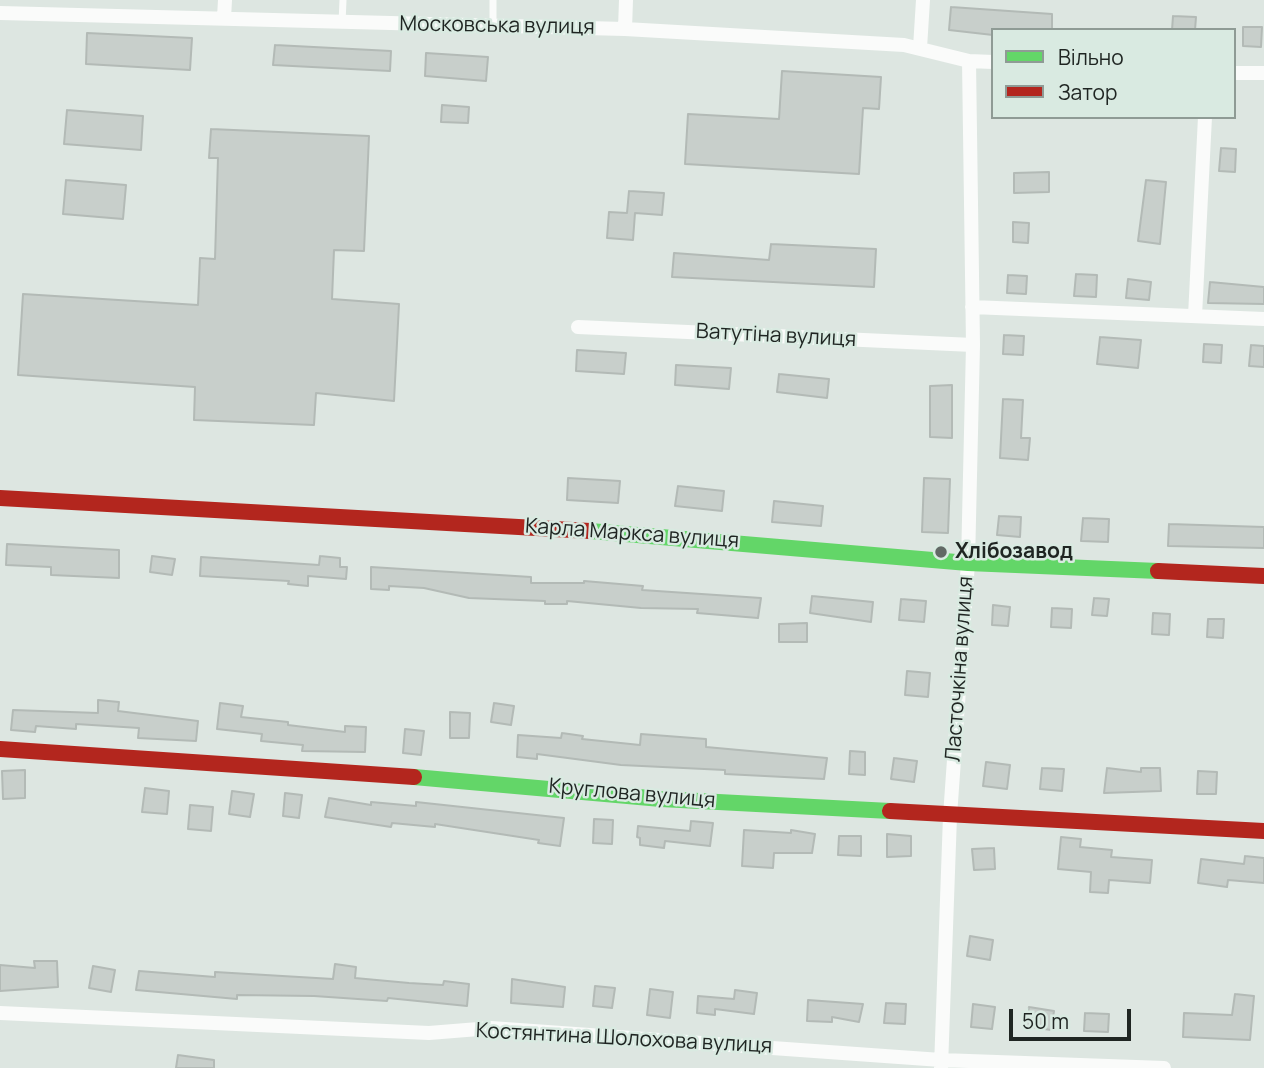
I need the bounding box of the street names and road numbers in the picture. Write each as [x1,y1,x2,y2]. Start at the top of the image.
street label: Московська вулиця [399,12,595,40]
street label: Ватутіна вулиця [695,319,857,353]
street label: Карла Маркса вулиця [524,514,740,554]
street label: Ласточкіна вулиця [941,575,979,763]
street label: Круглова вулиця [548,774,716,814]
street label: Костянтина Шолохова вулиця [475,1019,773,1059]

